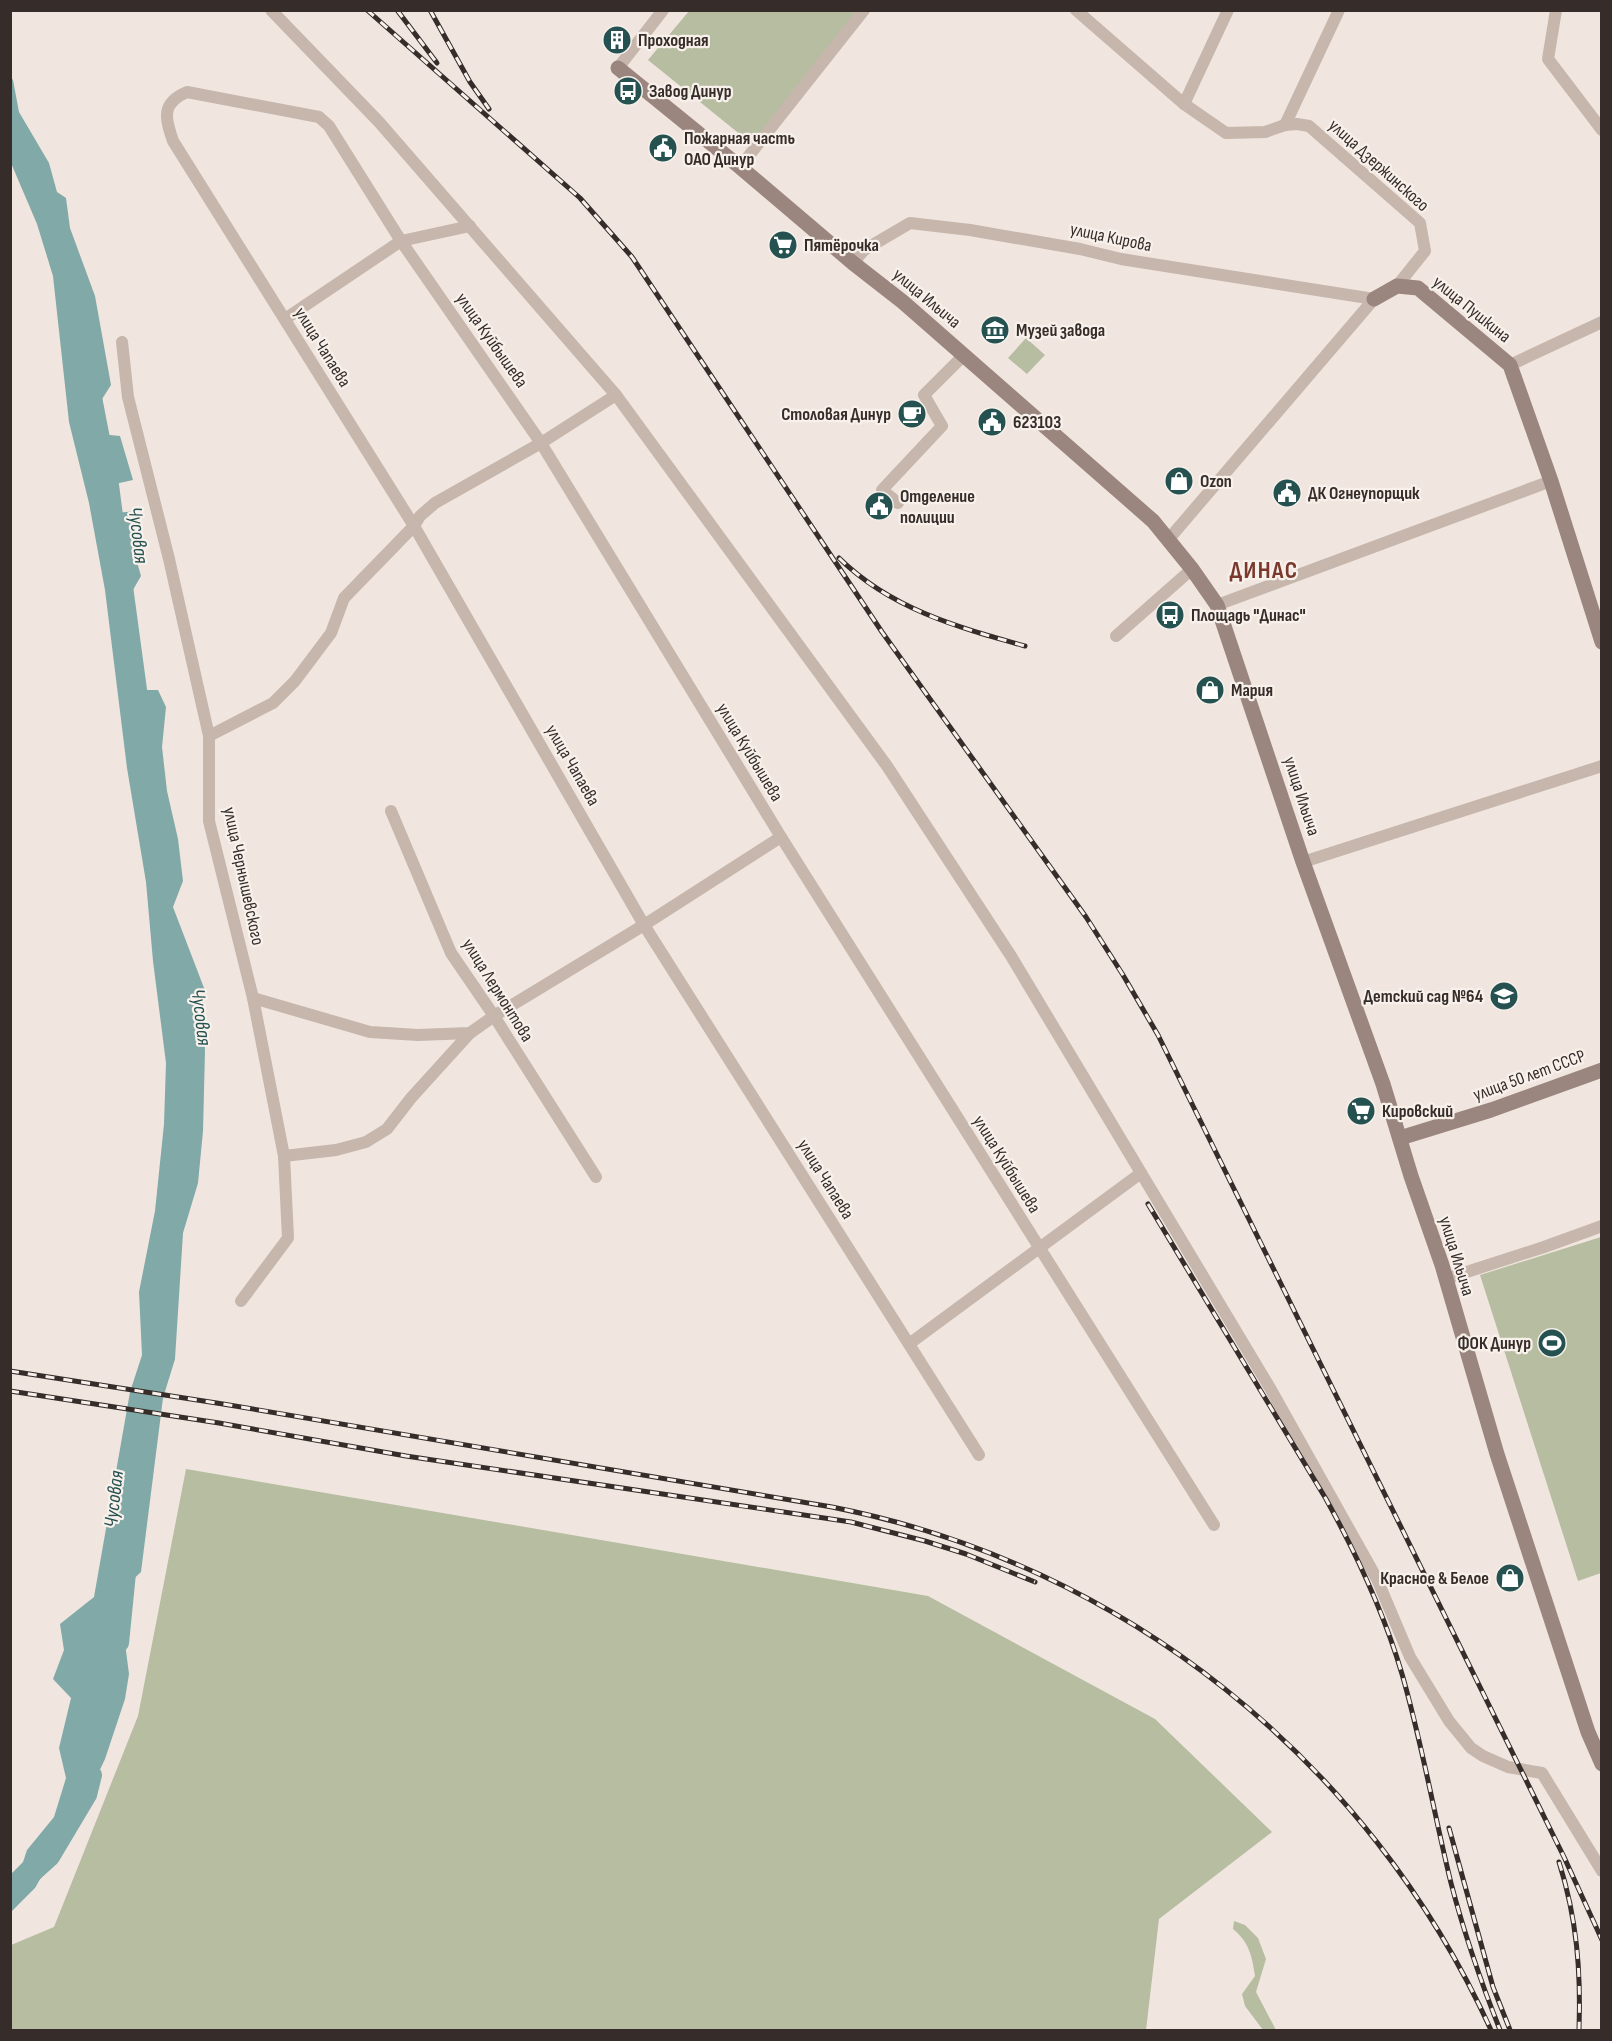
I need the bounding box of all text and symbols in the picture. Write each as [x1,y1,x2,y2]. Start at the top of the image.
building icon: Проходная [601,24,633,56]
place label: Проходная [638,30,709,51]
bus stop icon: Завод Динур [612,75,644,107]
place label: Завод Динур [649,81,732,102]
street label: улица Дзержинского [1324,115,1433,216]
place label: Пожарная часть ОАО Динур [684,128,795,170]
public building icon: Пожарная часть ОАО Динур [647,132,679,164]
street label: улица Кирова [1068,219,1154,256]
supermarket icon: Пятёрочка [767,229,799,261]
place label: Пятёрочка [804,235,879,256]
street label: улица Ильича [889,264,965,333]
street label: улица Пушкина [1428,272,1515,347]
street label: улица Куйбышева [451,289,532,392]
street label: улица Чапаева [290,304,355,391]
museum icon: Музей завода [979,314,1011,346]
place label: Музей завода [1016,320,1105,341]
cafe icon: Столовая Динур [896,398,928,430]
place label: Столовая Динур [781,404,891,425]
public building icon: 623103 [976,406,1008,438]
place label: 623103 [1013,412,1061,433]
shop icon: Ozon [1163,465,1195,497]
place label: Ozon [1200,471,1232,492]
public building icon: ДК Огнеупорщик [1271,477,1303,509]
place label: ДК Огнеупорщик [1308,483,1420,504]
place label: Отделение полиции [900,486,975,528]
public building icon: Отделение полиции [863,490,895,522]
water label: Чусовая [123,505,153,565]
district label: ДИНАС [1229,556,1299,585]
bus stop icon: Площадь "Динас" [1154,599,1186,631]
place label: Площадь "Динас" [1191,605,1306,626]
shop icon: Мария [1194,674,1226,706]
place label: Мария [1231,680,1273,701]
street label: улица Куйбышева [712,699,787,805]
street label: улица Чапаева [541,721,604,810]
street label: улица Ильича [1279,754,1324,838]
street label: улица Чернышевского [219,805,268,947]
street label: улица Лермонтова [457,935,538,1046]
school or university icon: Детский сад №64 [1488,980,1520,1012]
place label: Детский сад №64 [1364,986,1484,1007]
water label: Чусовая [186,987,216,1047]
street label: улица 50 лет СССР [1470,1045,1588,1105]
supermarket icon: Кировский [1345,1095,1377,1127]
place label: Кировский [1382,1101,1453,1122]
street label: улица Куйбышева [968,1112,1045,1217]
street label: улица Чапаева [793,1136,858,1223]
street label: улица Ильича [1435,1214,1479,1298]
sports icon: ФОК Динур [1536,1327,1568,1359]
place label: ФОК Динур [1458,1333,1531,1354]
water label: Чусовая [99,1469,129,1529]
shop icon: Красное & Белое [1494,1562,1526,1594]
place label: Красное & Белое [1380,1568,1489,1589]

